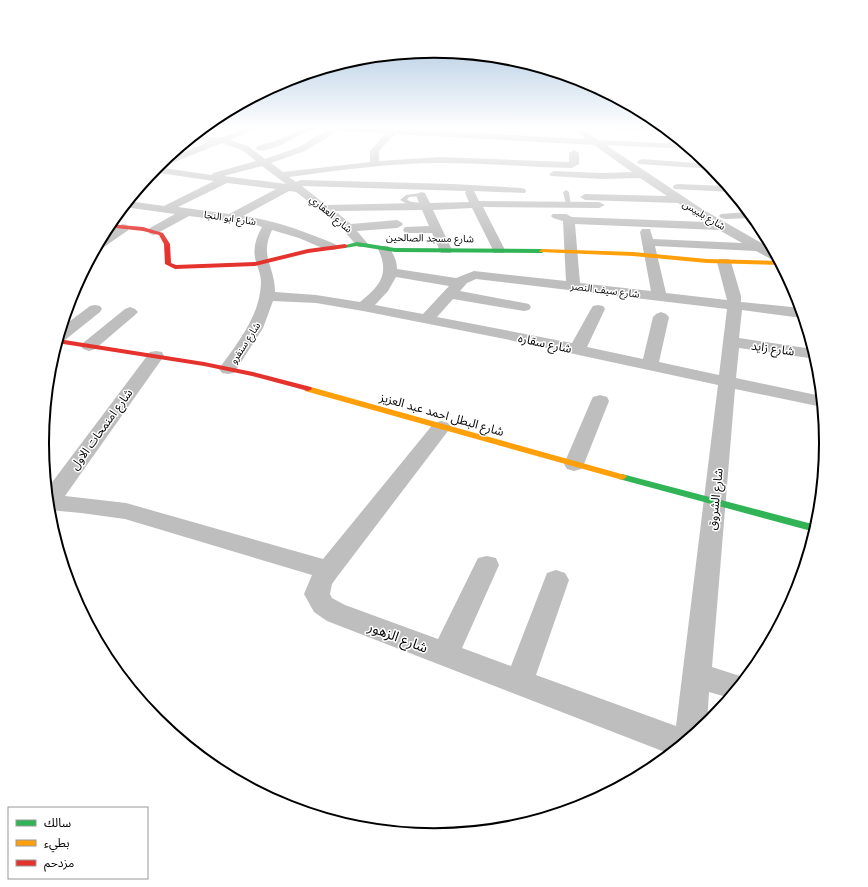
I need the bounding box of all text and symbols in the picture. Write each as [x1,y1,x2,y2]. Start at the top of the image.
street label: شارع العقاري [306,192,355,237]
street label: شارع بلبيس [680,197,728,234]
street label: شارع ابو النجا [203,208,257,229]
street label: شارع مسجد الصالحين [386,231,474,246]
street label: شارع سيف النصر [569,279,640,302]
street label: شارع سنفرو [227,320,264,367]
street label: شارع سقاره [517,330,573,358]
street label: شارع زايد [750,338,796,360]
street label: شارع امنمحات الاول [67,386,137,474]
street label: شارع البطل احمد عبد العزيز [377,389,506,441]
street label: شارع الشروق [704,467,728,531]
street label: شارع الزهور [364,617,431,659]
legend [8,807,148,879]
text: سالك [44,815,71,830]
text: بطيء [44,835,70,853]
text: مزدحم [44,855,74,872]

